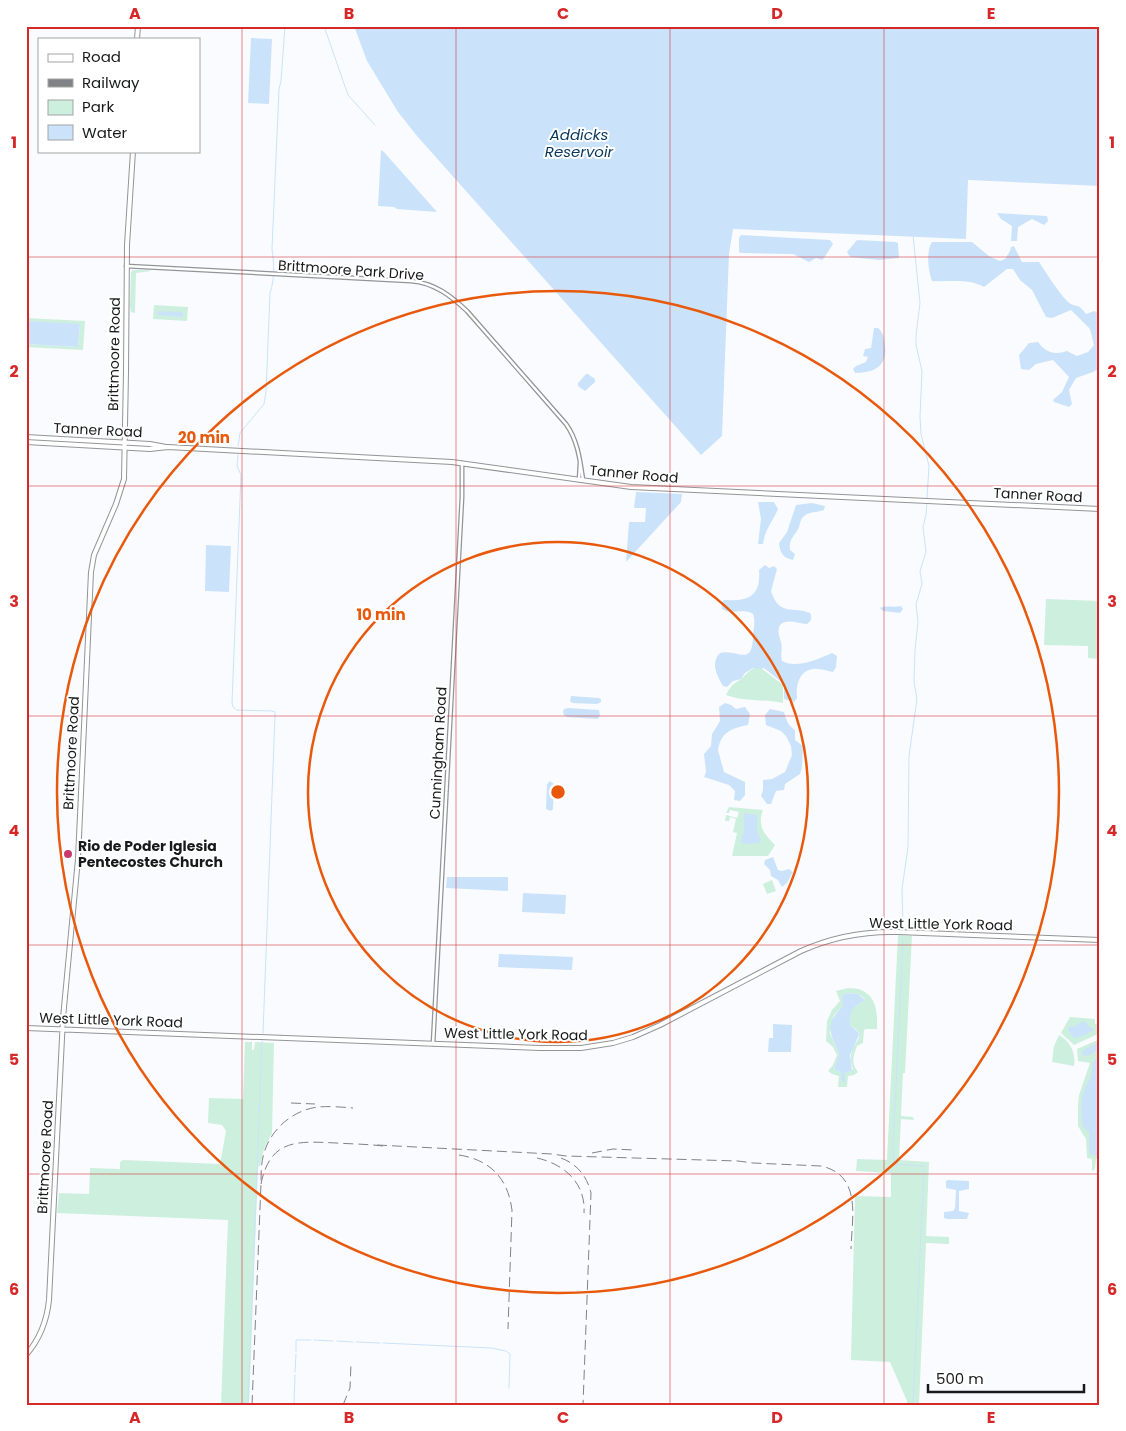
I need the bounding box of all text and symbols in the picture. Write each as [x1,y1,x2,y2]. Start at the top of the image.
text: A [129,2,141,25]
text: B [344,2,354,25]
text: C [557,2,569,25]
text: D [771,2,783,25]
text: E [987,2,995,25]
legend [38,38,200,152]
text: Road [82,46,121,67]
text: Railway [82,72,140,93]
text: Park [82,96,114,117]
text: Water [82,122,128,143]
water label: Addicks Reservoir [545,124,614,162]
text: 1 [11,131,17,154]
text: 1 [1109,131,1115,154]
street label: Brittmoore Park Drive [277,255,425,285]
street label: Brittmoore Road [103,297,125,411]
text: 2 [9,360,19,383]
text: 2 [1107,360,1117,383]
street label: Tanner Road [53,418,143,442]
text: 20 min [178,427,230,448]
street label: Tanner Road [589,460,679,488]
street label: Tanner Road [993,483,1083,507]
text: 3 [9,590,19,613]
text: 3 [1107,590,1117,613]
text: 10 min [356,604,406,625]
street label: Cunningham Road [425,686,451,820]
street label: Brittmoore Road [58,696,84,810]
centre of rings [549,783,567,801]
text: 4 [9,819,20,842]
text: 4 [1107,819,1118,842]
place label: Rio de Poder Iglesia Pentecostes Church [78,836,223,872]
marker: Rio de Poder Iglesia Pentecostes Church [62,848,74,860]
street label: West Little York Road [869,913,1013,935]
street label: West Little York Road [39,1007,183,1033]
street label: West Little York Road [444,1023,588,1045]
text: 5 [9,1048,19,1071]
text: 5 [1107,1048,1117,1071]
street label: Brittmoore Road [32,1100,58,1214]
text: 6 [9,1278,19,1301]
text: 6 [1107,1278,1117,1301]
scale bar [928,1361,1085,1393]
text: 500 m [936,1368,984,1389]
text: A [129,1406,141,1429]
text: B [344,1406,354,1429]
text: C [557,1406,569,1429]
text: D [771,1406,783,1429]
text: E [987,1406,995,1429]

